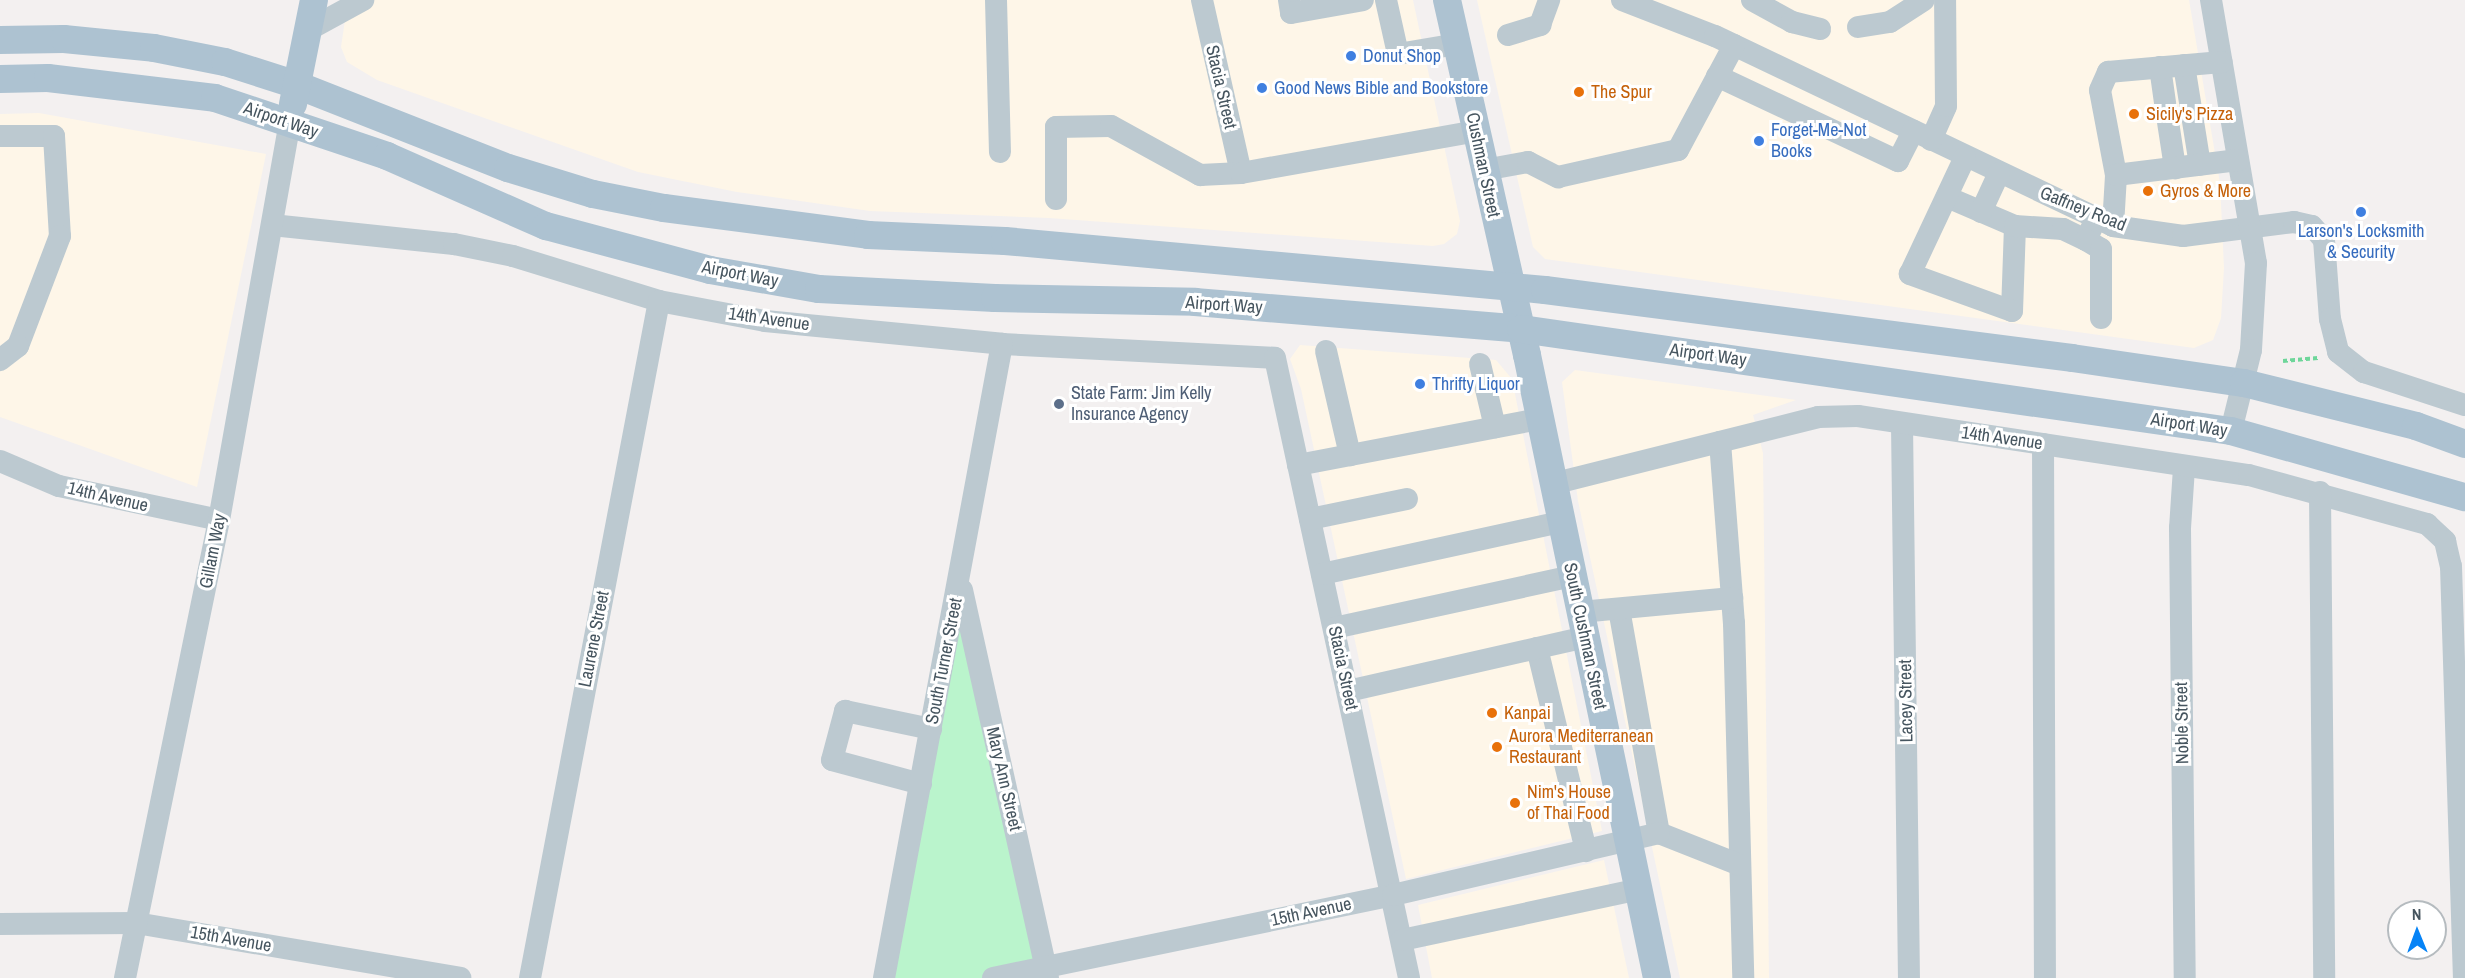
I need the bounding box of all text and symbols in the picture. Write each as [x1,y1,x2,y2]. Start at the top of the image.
street label: Stacia Street [1201,43,1241,131]
place label: Donut Shop [1363,45,1441,67]
marker: Donut Shop [1344,49,1358,63]
place label: Good News Bible and Bookstore [1274,77,1488,99]
marker: Good News Bible and Bookstore [1255,81,1269,95]
place label: The Spur [1591,81,1652,103]
marker: The Spur [1572,85,1586,99]
street label: Airport Way [241,97,321,143]
place label: Sicily's Pizza [2146,103,2233,125]
marker: Sicily's Pizza [2127,107,2141,121]
street label: Cushman Street [1461,111,1505,219]
place label: Forget-Me-Not Books [1771,120,1866,162]
marker: Forget-Me-Not Books [1752,134,1766,148]
place label: Gyros & More [2160,180,2251,202]
street label: Gaffney Road [2037,182,2129,236]
marker: Gyros & More [2141,184,2155,198]
marker: Larson's Locksmith & Security [2354,205,2368,219]
place label: Larson's Locksmith & Security [2298,221,2424,264]
street label: Airport Way [700,256,780,292]
street label: Airport Way [1185,292,1263,318]
street label: 14th Avenue [727,303,811,335]
street label: Airport Way [1668,339,1748,371]
place label: Thrifty Liquor [1432,373,1520,395]
marker: Thrifty Liquor [1413,377,1427,391]
place label: State Farm: Jim Kelly Insurance Agency [1071,383,1211,426]
marker: State Farm: Jim Kelly Insurance Agency [1052,397,1066,411]
street label: Airport Way [2149,408,2229,442]
street label: 14th Avenue [1960,422,2044,454]
street label: 14th Avenue [65,477,151,517]
street label: Gillam Way [195,512,231,590]
street label: South Cushman Street [1559,561,1611,711]
street label: Laurene Street [574,589,614,689]
street label: South Turner Street [921,596,967,726]
street label: Stacia Street [1324,624,1362,712]
street label: Lacey Street [1894,659,1918,743]
street label: Noble Street [2170,682,2194,764]
place label: Kanpai [1504,702,1551,724]
marker: Kanpai [1485,706,1499,720]
street label: Mary Ann Street [981,725,1027,833]
place label: Aurora Mediterranean Restaurant [1509,726,1653,768]
marker: Aurora Mediterranean Restaurant [1490,740,1504,754]
place label: Nim's House of Thai Food [1527,782,1611,824]
marker: Nim's House of Thai Food [1508,796,1522,810]
street label: 15th Avenue [1268,893,1354,931]
north arrow [2387,900,2447,960]
text: N [2412,903,2422,925]
street label: 15th Avenue [188,921,274,957]

